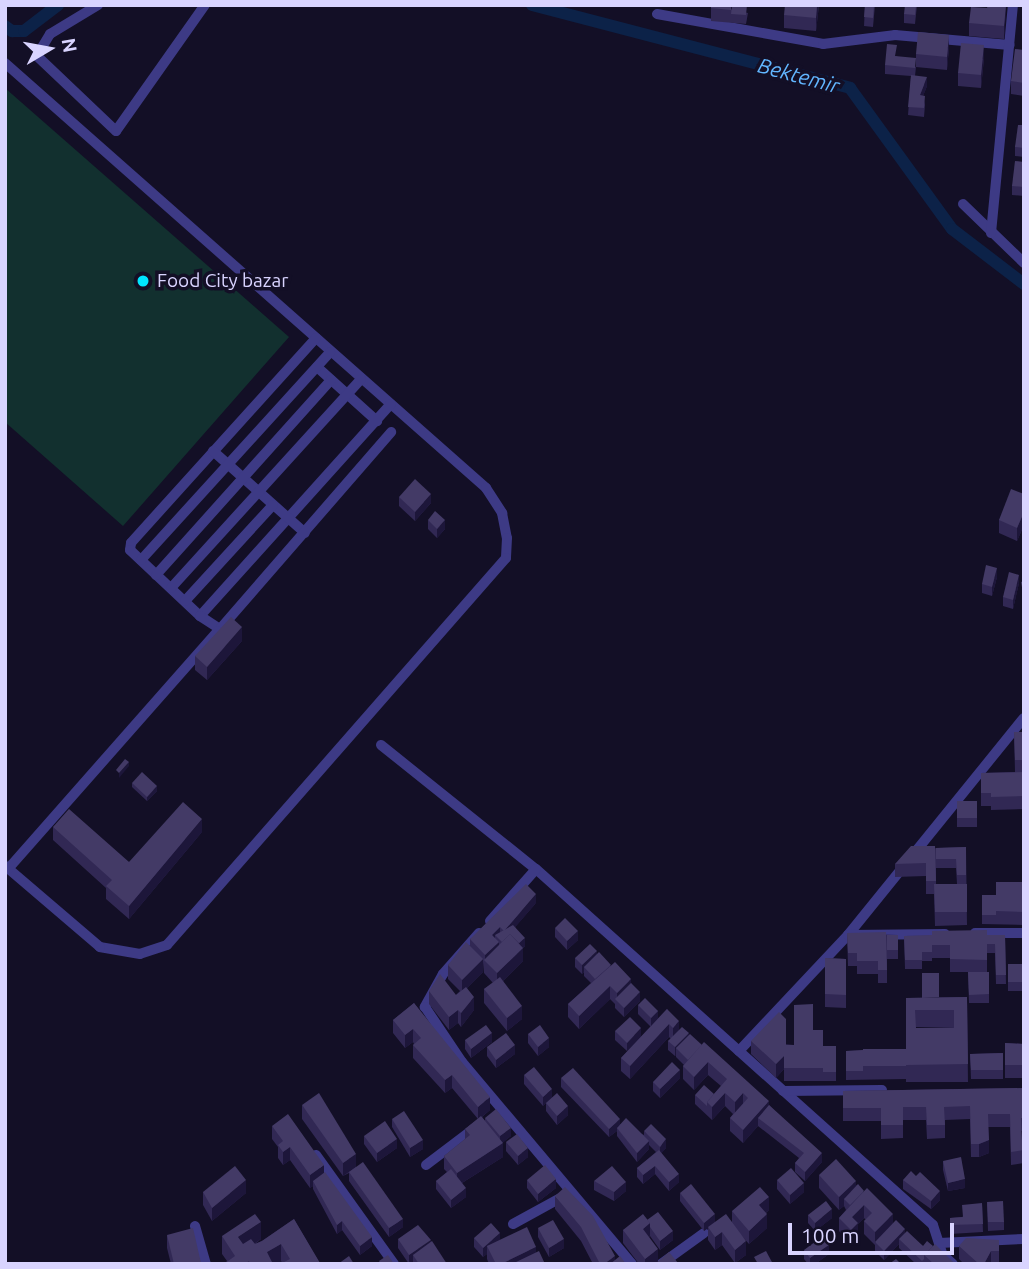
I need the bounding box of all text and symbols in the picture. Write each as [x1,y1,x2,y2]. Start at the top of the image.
north arrow [14,14,84,84]
text: N [58,36,82,54]
water label: Bektemir [755,52,843,98]
place label: Food City bazar [157,270,288,292]
marker: Food City bazar [135,273,151,289]
scale bar [791,1210,957,1254]
text: 100 m [801,1223,859,1247]

